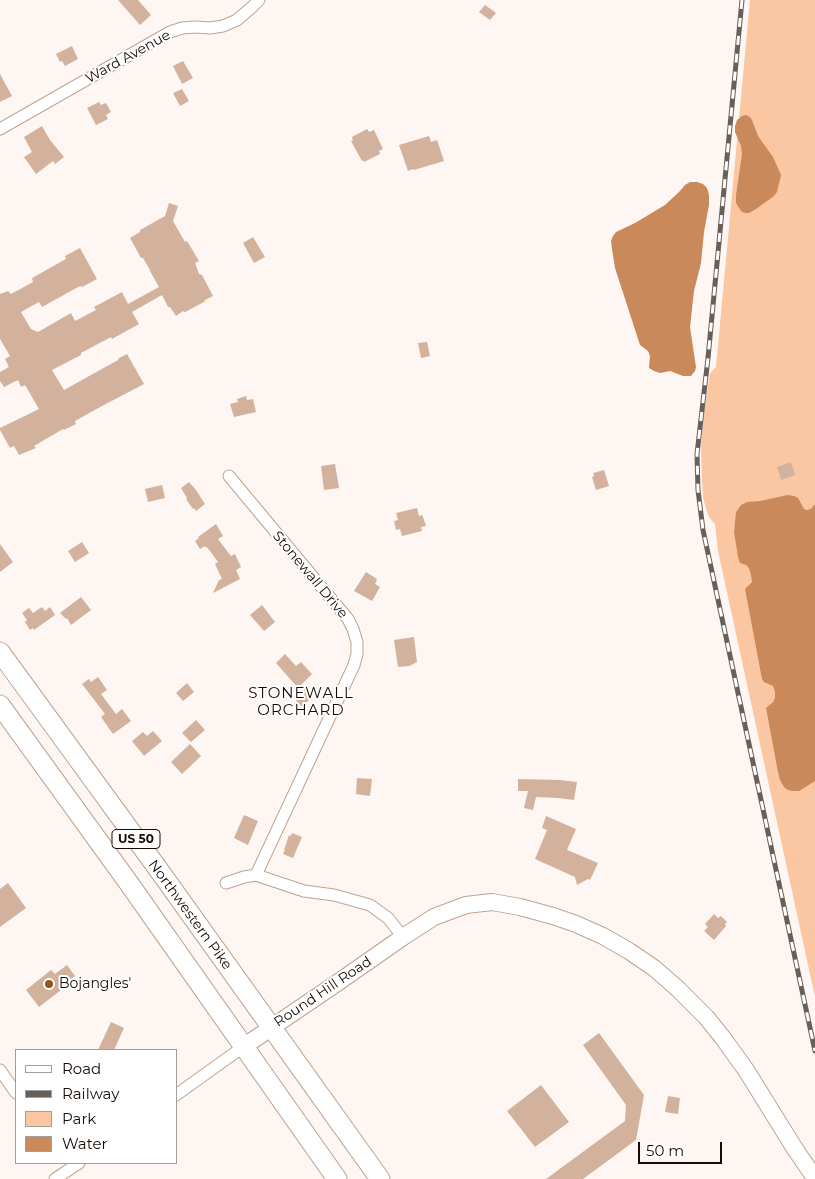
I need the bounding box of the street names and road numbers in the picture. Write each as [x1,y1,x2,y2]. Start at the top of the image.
street label: Ward Avenue [83,27,173,87]
street label: Stonewall Drive [269,528,351,622]
road number: US 50 [112,830,160,849]
street label: Northwestern Pike [145,857,235,973]
street label: Round Hill Road [271,953,375,1031]

